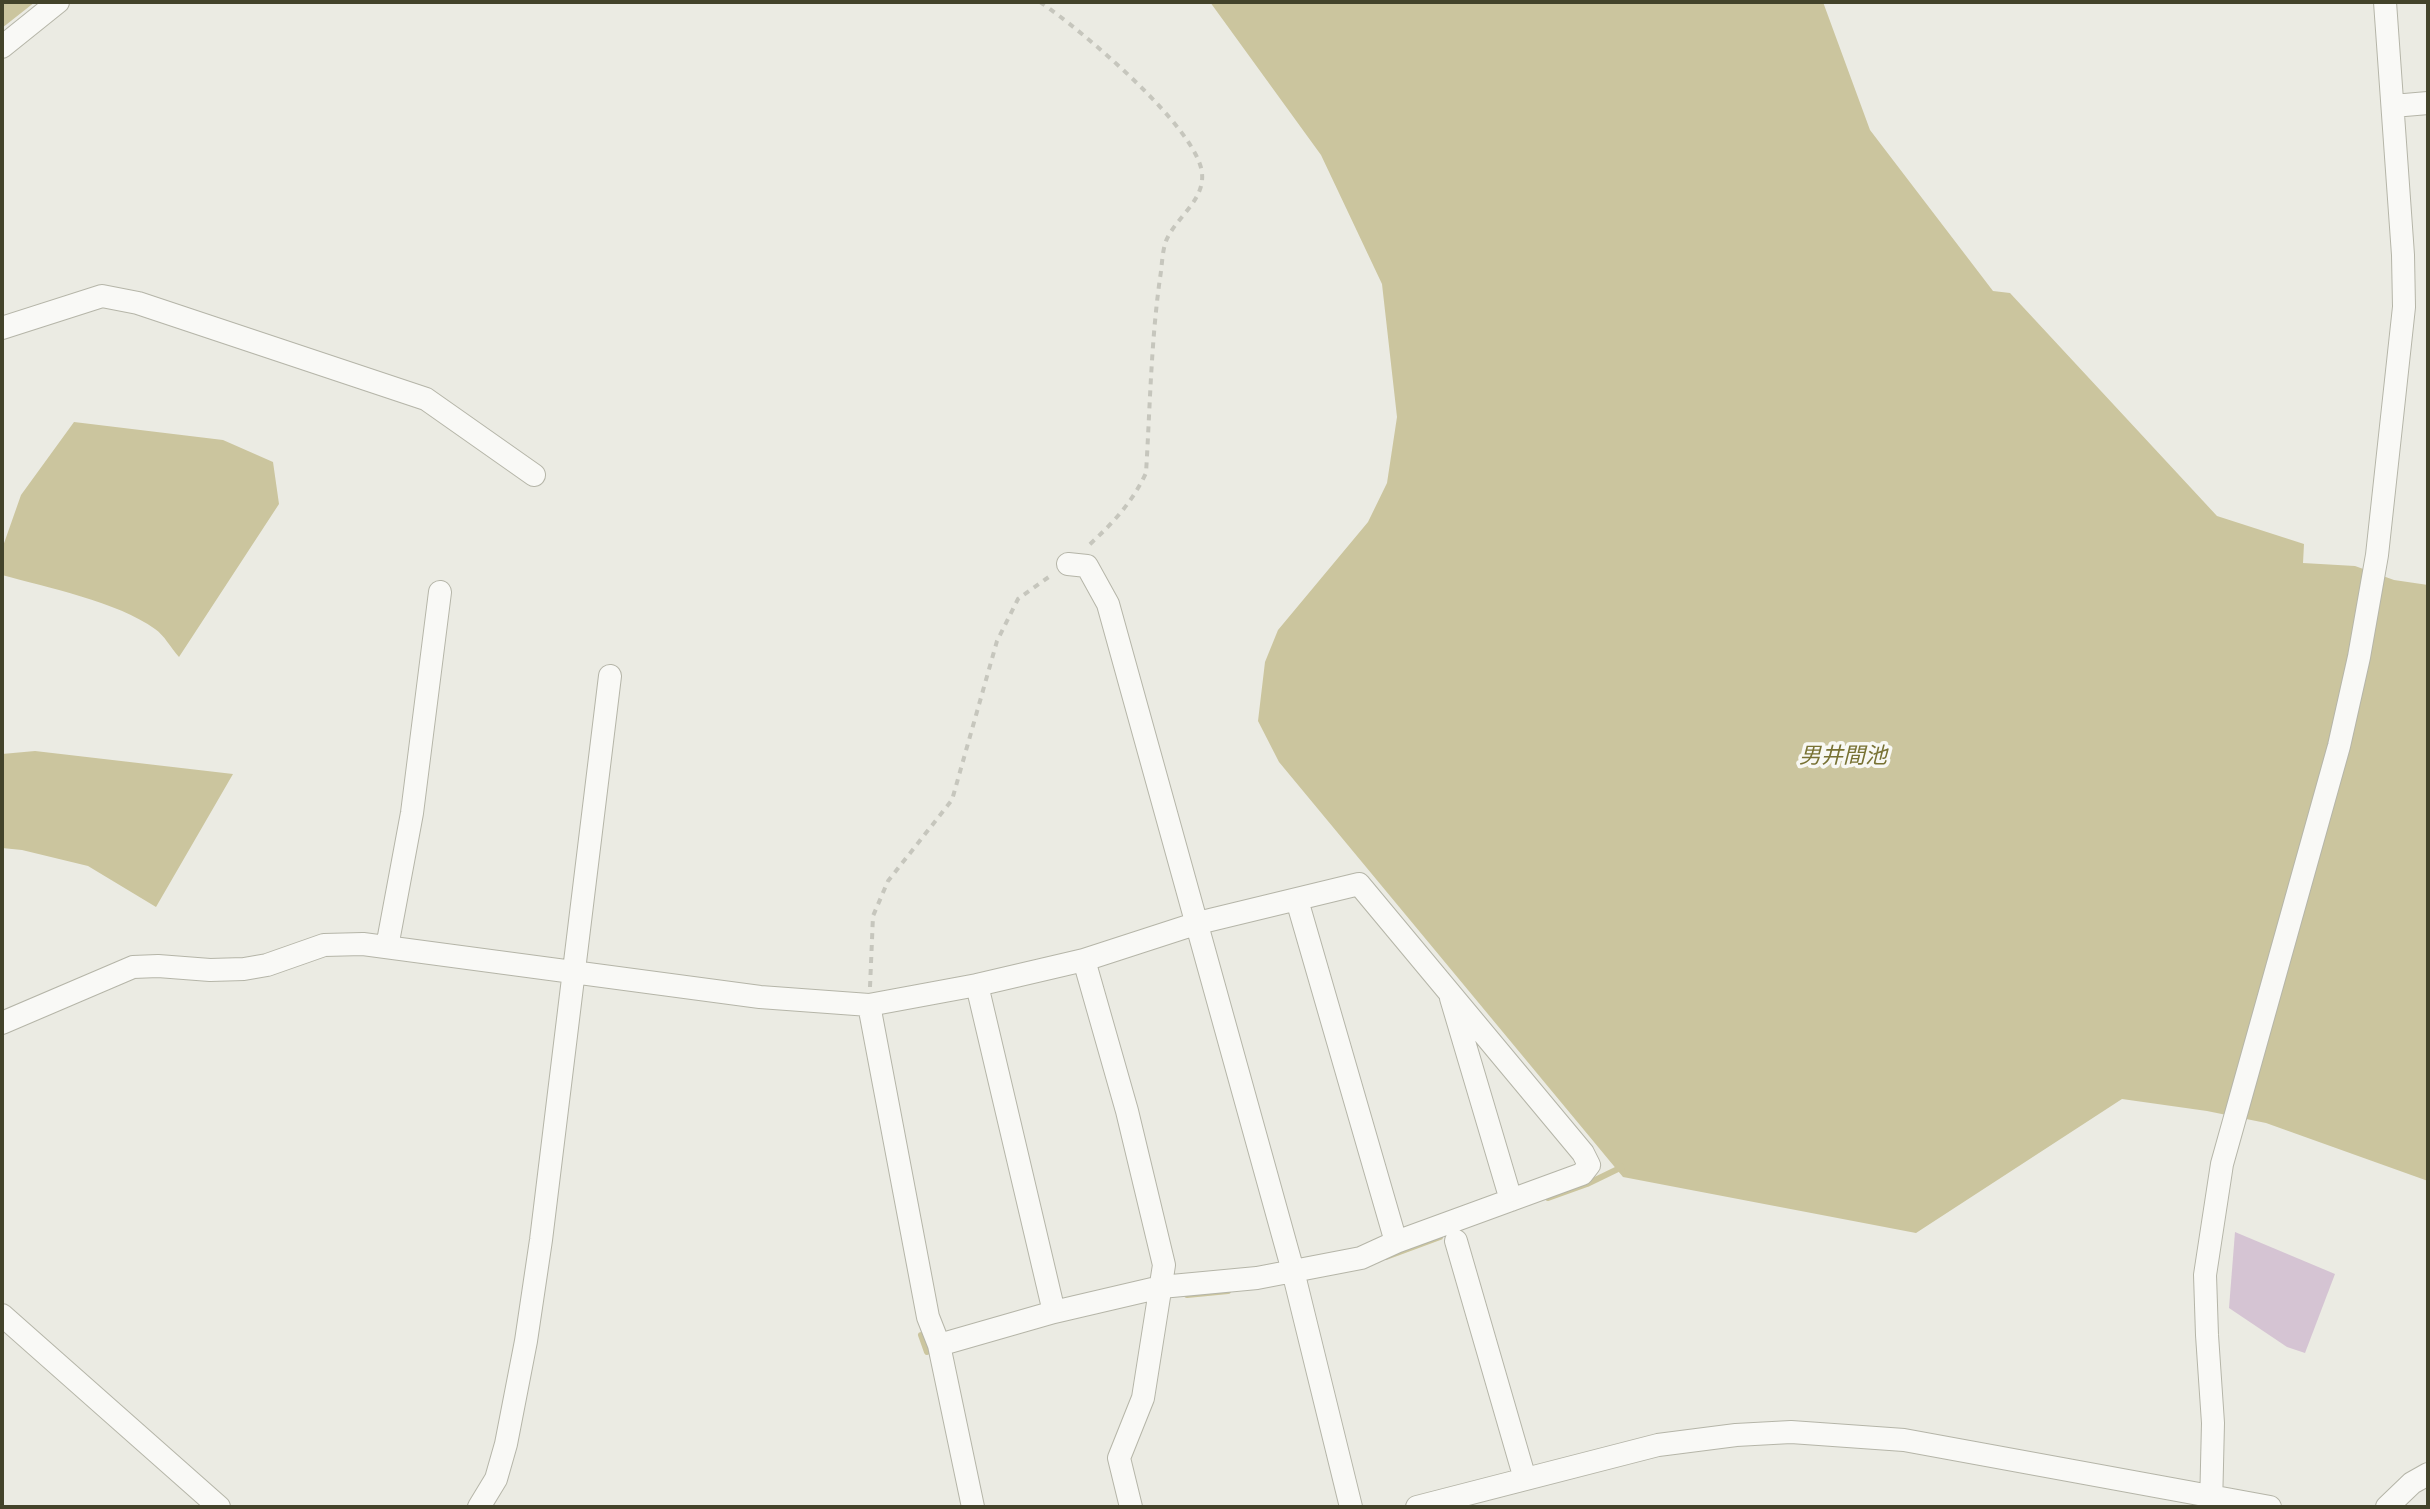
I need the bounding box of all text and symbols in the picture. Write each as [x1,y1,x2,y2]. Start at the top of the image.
water label: 男井間池 [1799,744,1887,770]

